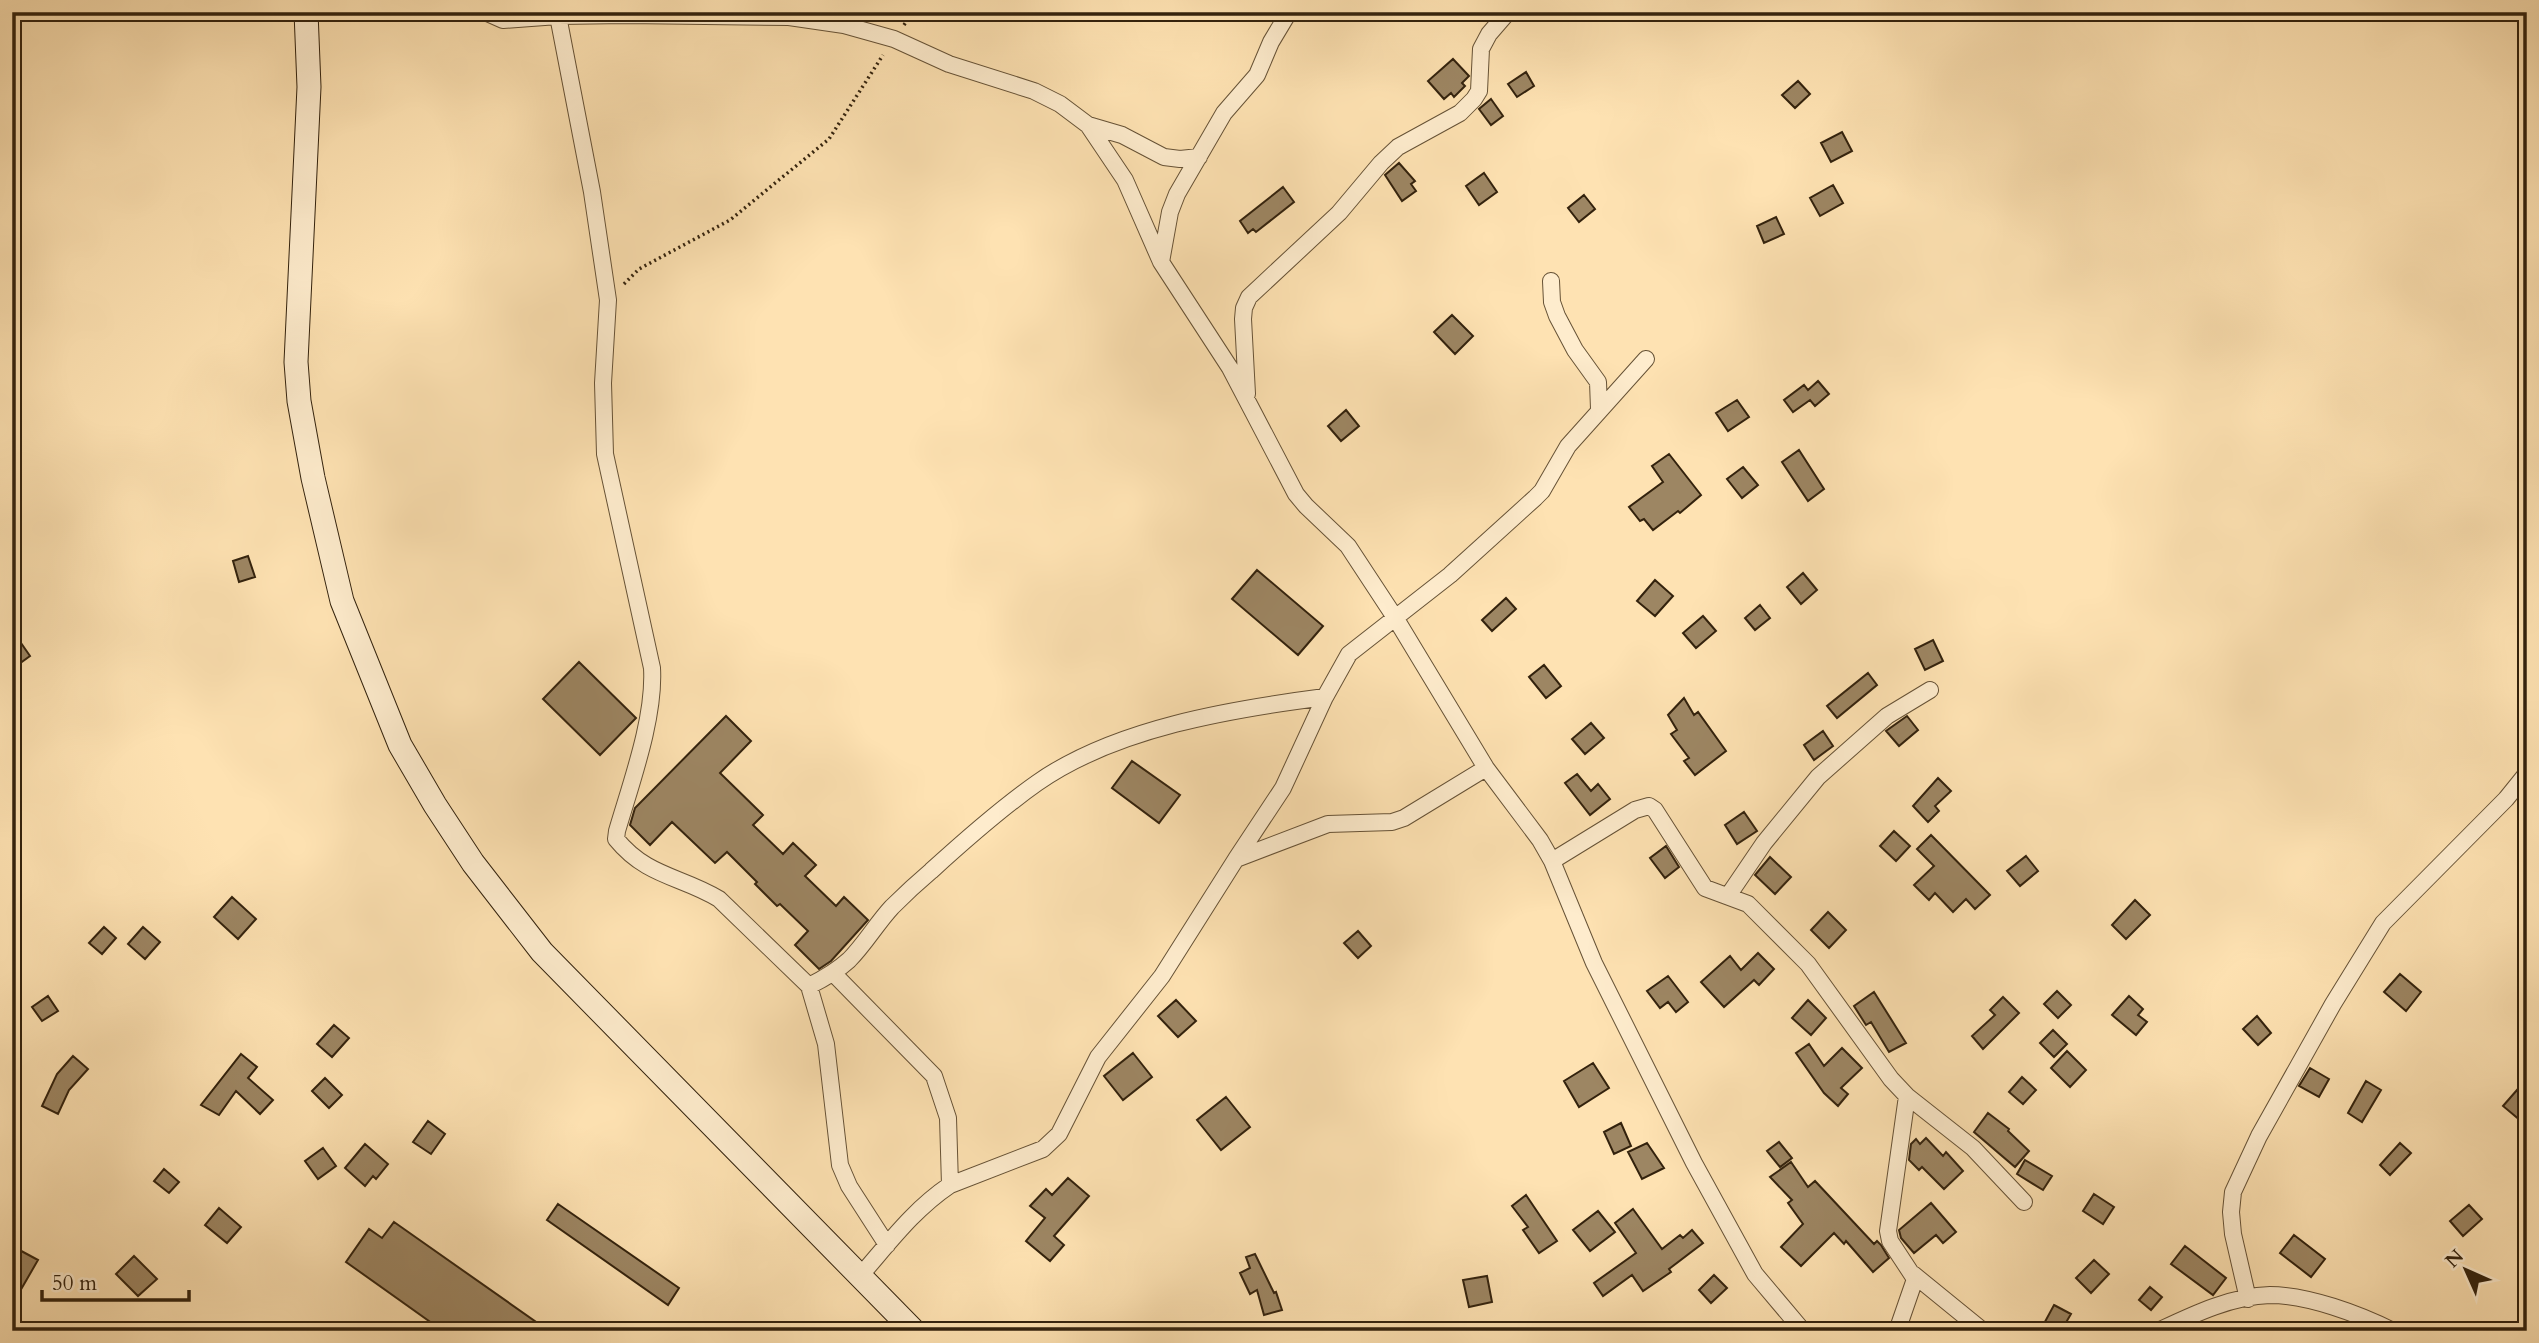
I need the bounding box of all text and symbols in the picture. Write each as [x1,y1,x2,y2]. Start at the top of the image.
north arrow [2430,1234,2500,1304]
text: N [2440,1243,2470,1274]
scale bar [42,1259,189,1303]
text: 50 m [52,1269,97,1298]

